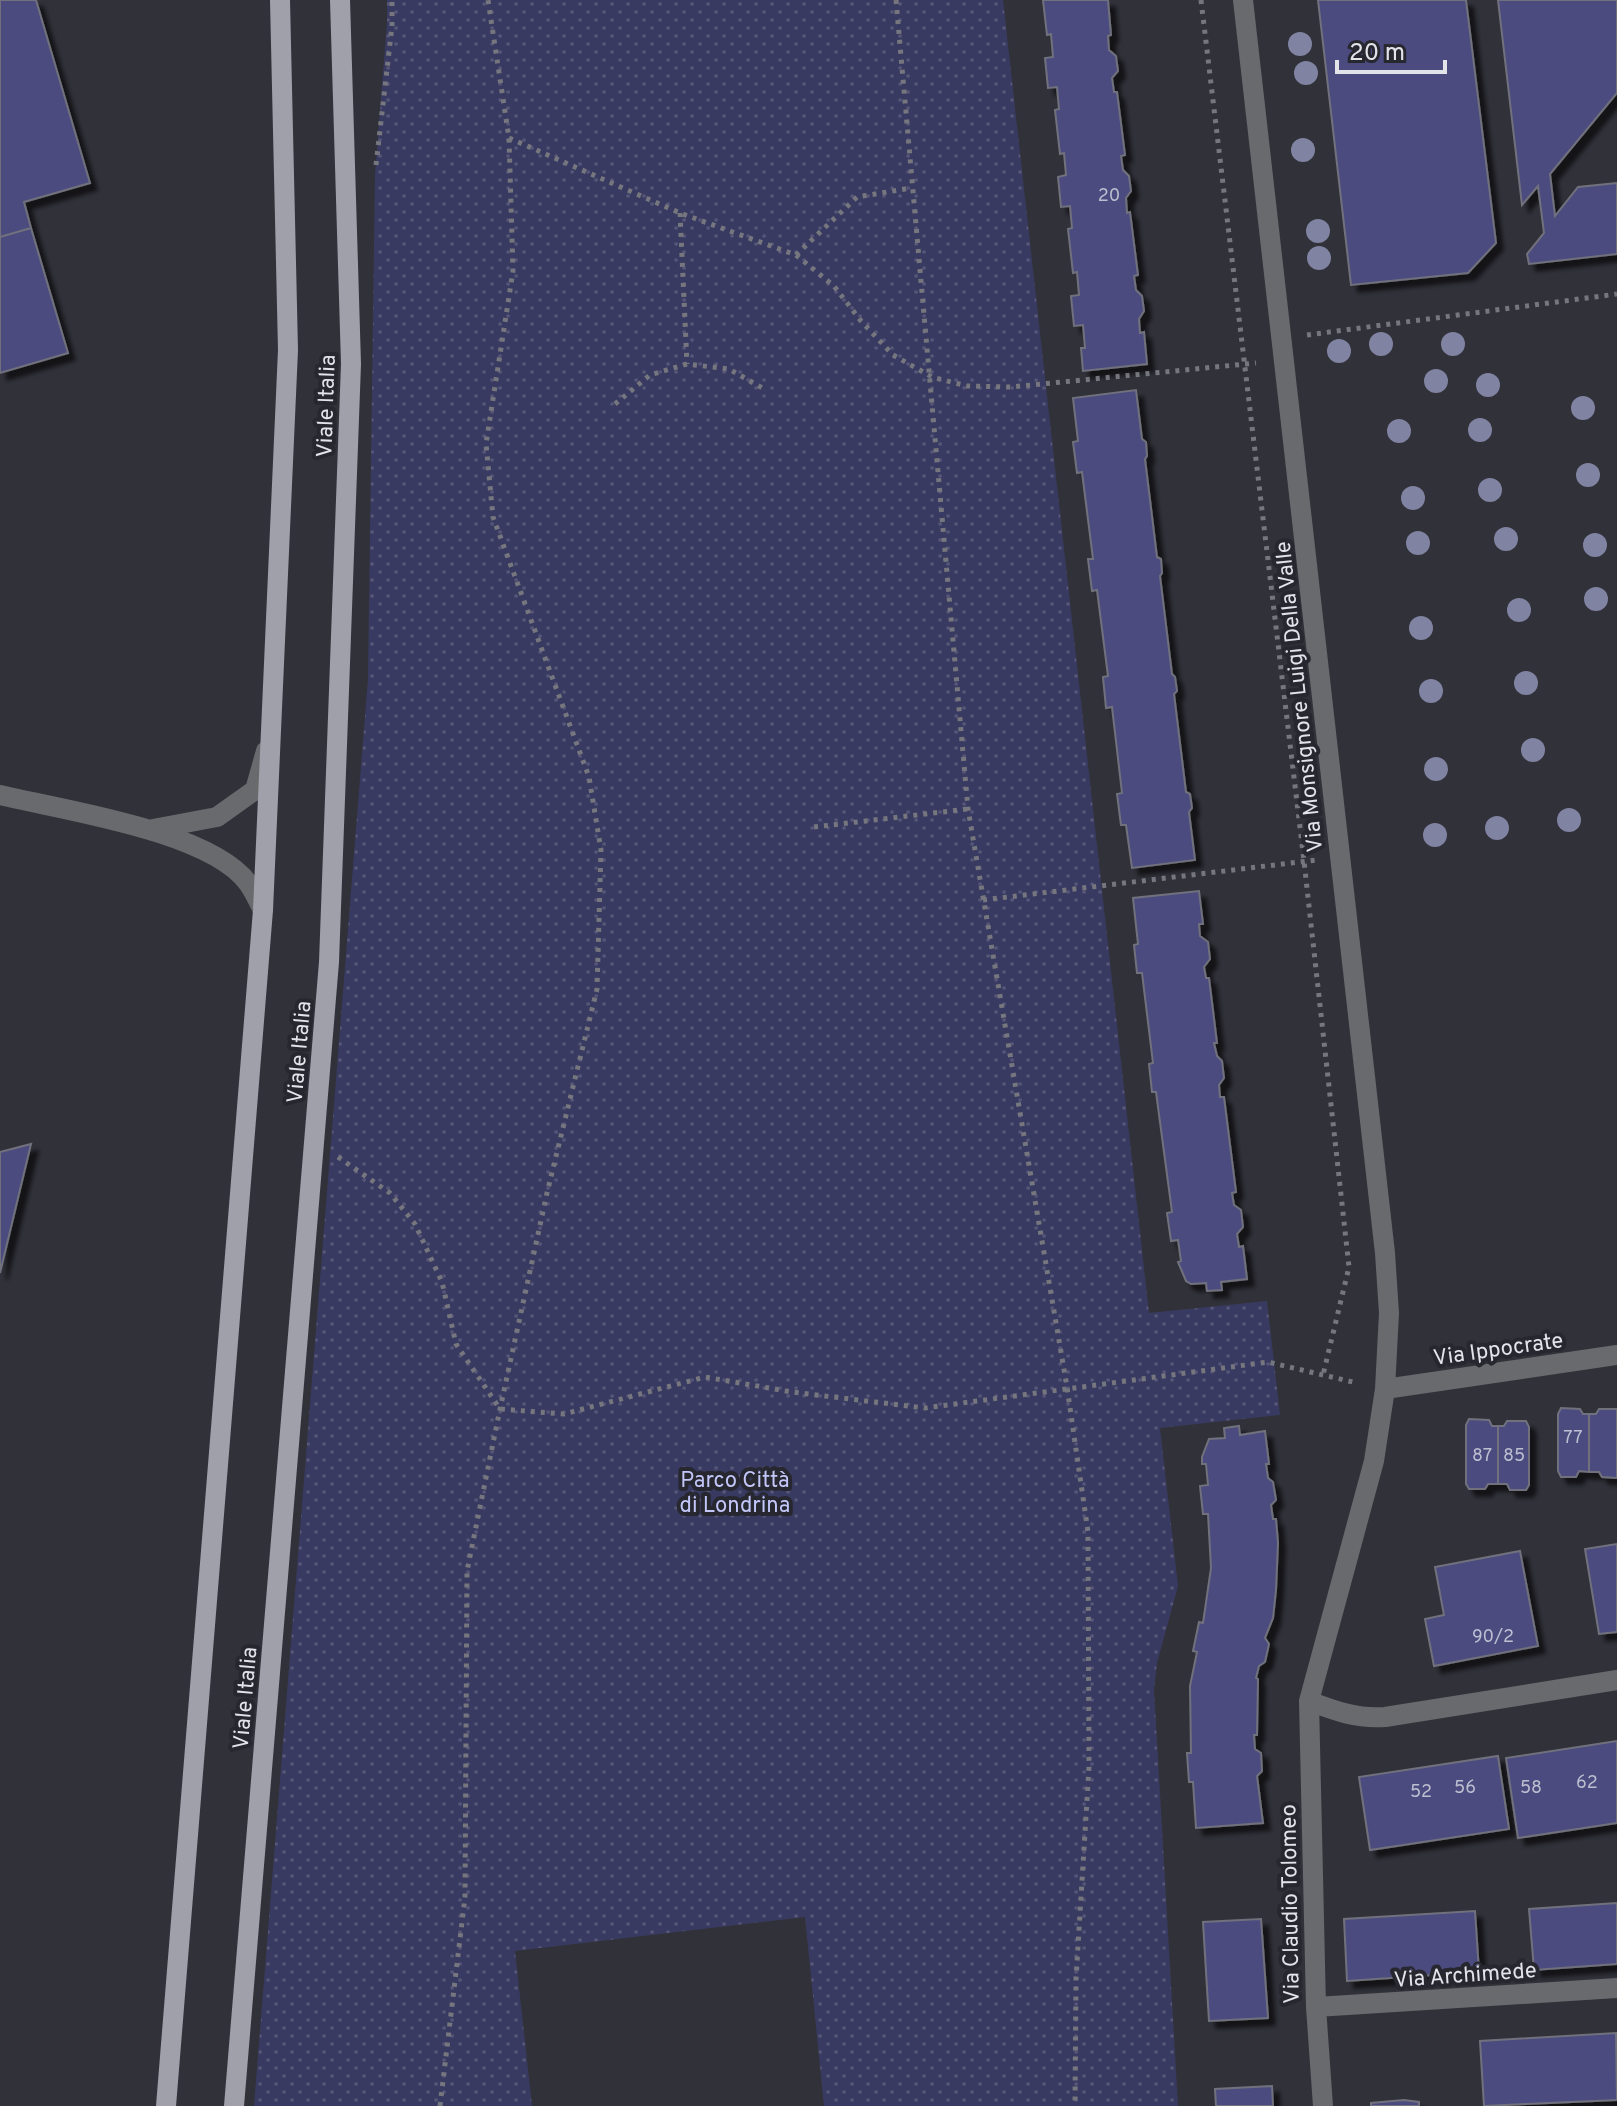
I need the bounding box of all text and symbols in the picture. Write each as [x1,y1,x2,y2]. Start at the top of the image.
scale bar [1337,24,1445,74]
text: 20 m [1349,39,1405,69]
house number: 20 [1098,185,1120,208]
street label: Viale Italia [312,354,343,458]
street label: Via Monsignore Luigi Della Valle [1271,540,1330,854]
street label: Viale Italia [283,1000,318,1105]
street label: Via Ippocrate [1432,1328,1565,1373]
house number: 77 [1563,1427,1583,1450]
house number: 87 [1472,1445,1492,1468]
house number: 85 [1503,1445,1525,1468]
park label: Parco Città di Londrina [680,1468,790,1520]
house number: 90/2 [1472,1626,1514,1649]
street label: Viale Italia [229,1646,264,1751]
house number: 62 [1576,1772,1598,1795]
house number: 56 [1454,1777,1476,1800]
house number: 58 [1520,1777,1542,1800]
house number: 52 [1410,1781,1432,1804]
street label: Via Claudio Tolomeo [1276,1804,1307,2004]
street label: Via Archimede [1393,1958,1537,1995]

